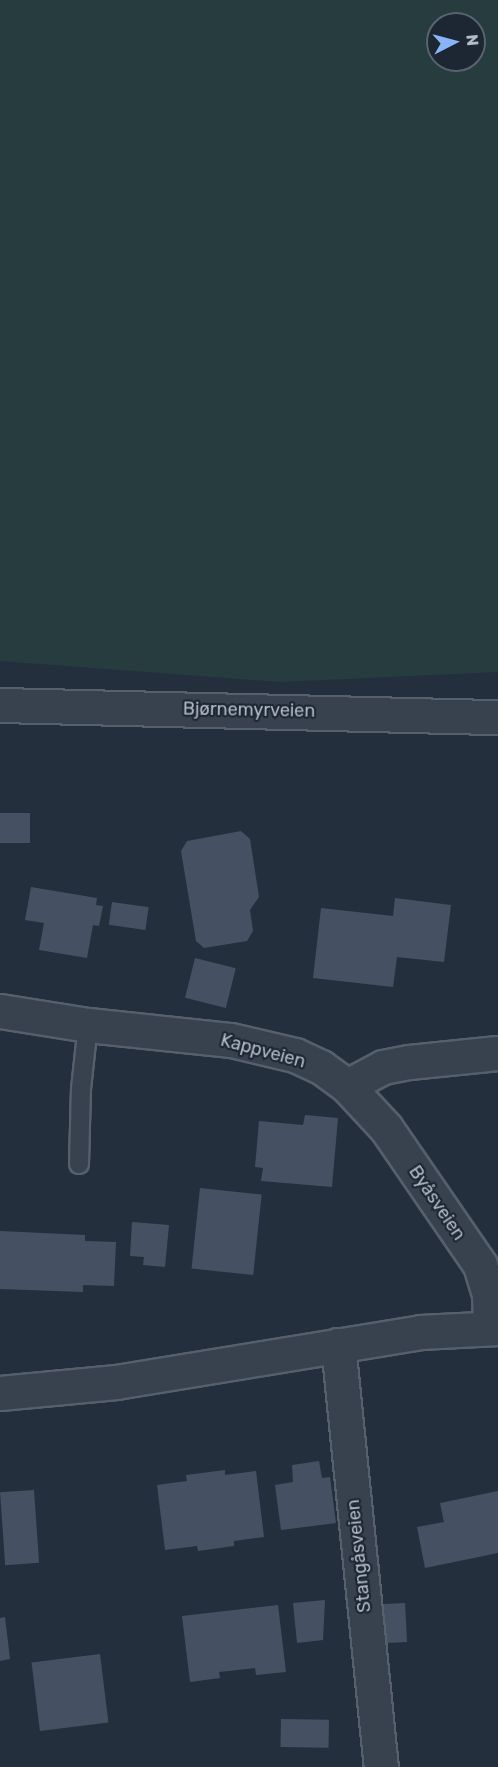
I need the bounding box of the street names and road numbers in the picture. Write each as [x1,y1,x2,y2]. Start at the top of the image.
street label: Bjørnemyrveien [183,698,315,722]
street label: Kappveien [218,1029,308,1073]
street label: Byåsveien [404,1162,470,1244]
street label: Stangåsveien [342,1498,376,1614]

